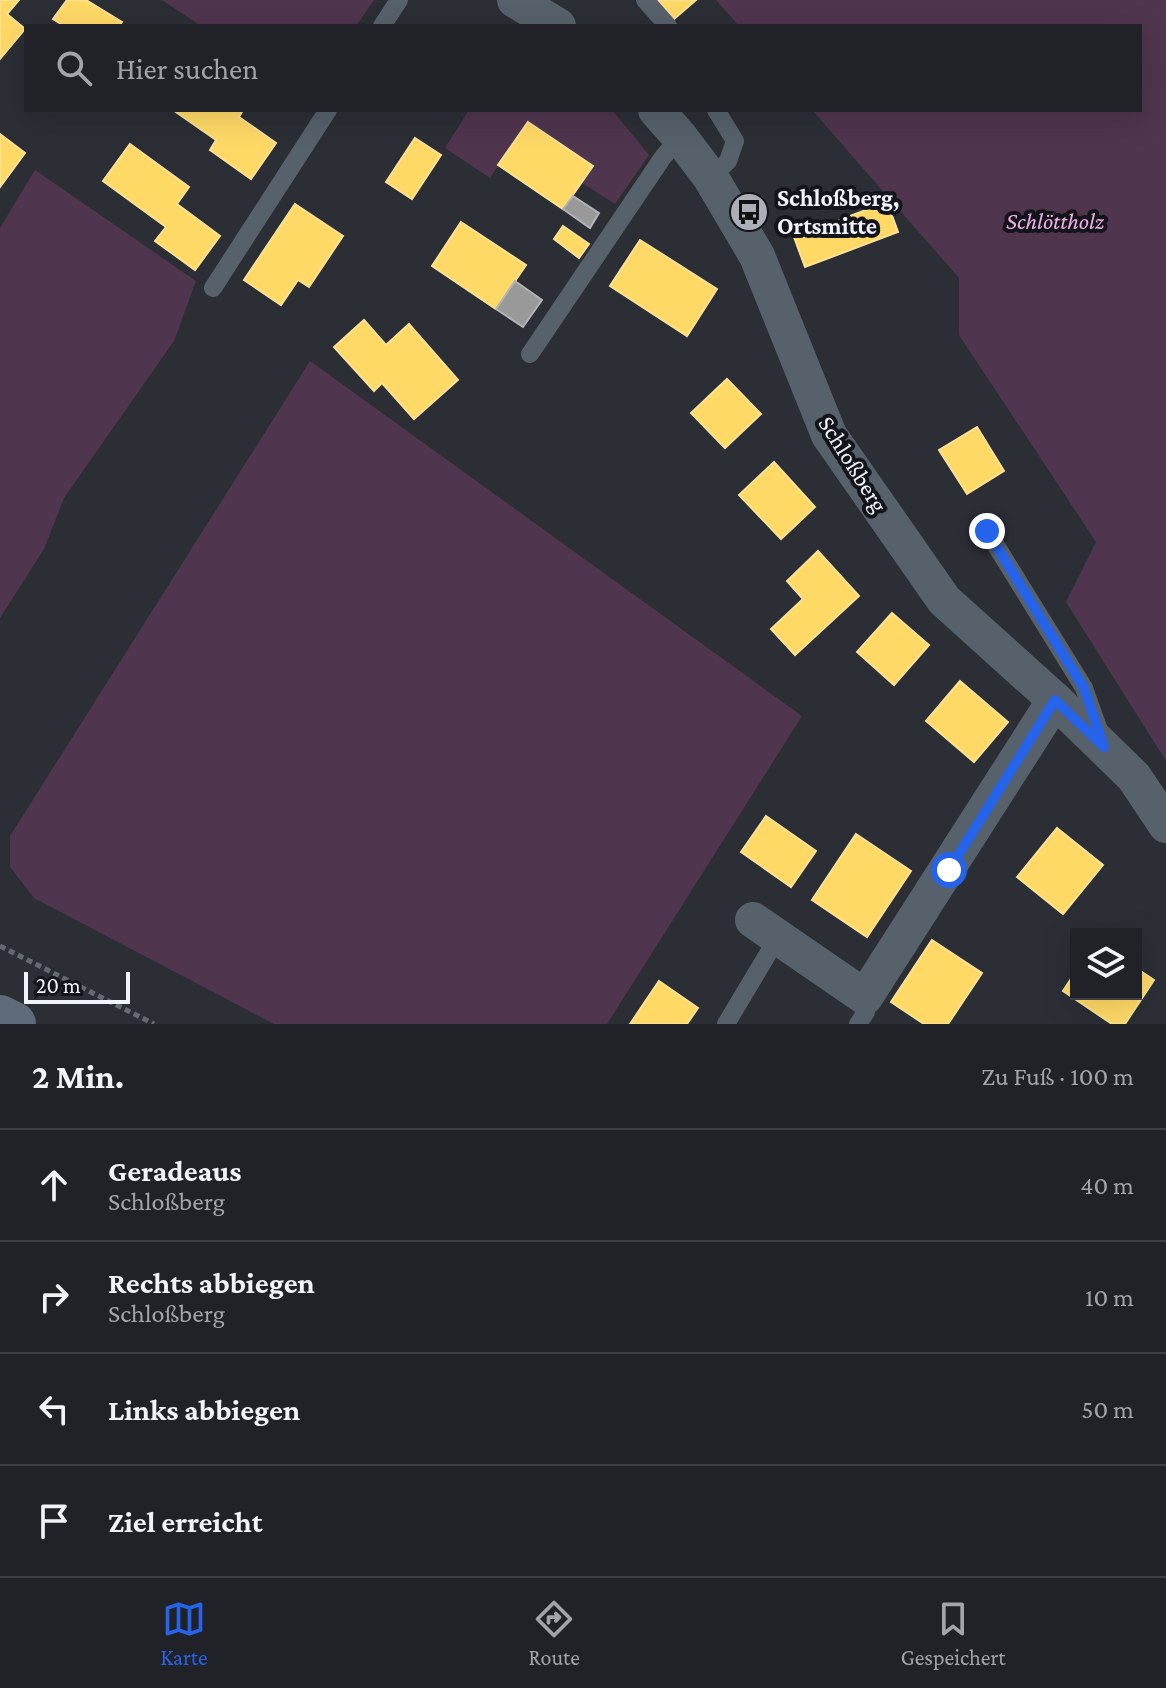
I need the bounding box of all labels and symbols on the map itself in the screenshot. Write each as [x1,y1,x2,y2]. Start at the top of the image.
place label: Schloßberg, Ortsmitte [777,184,899,239]
bus stop icon: Schloßberg, Ortsmitte [728,191,770,233]
park label: Schlöttholz [1006,207,1105,234]
street label: Schloßberg [813,411,894,517]
route end [969,513,1005,549]
route start [931,852,967,888]
scale bar [24,968,130,1004]

